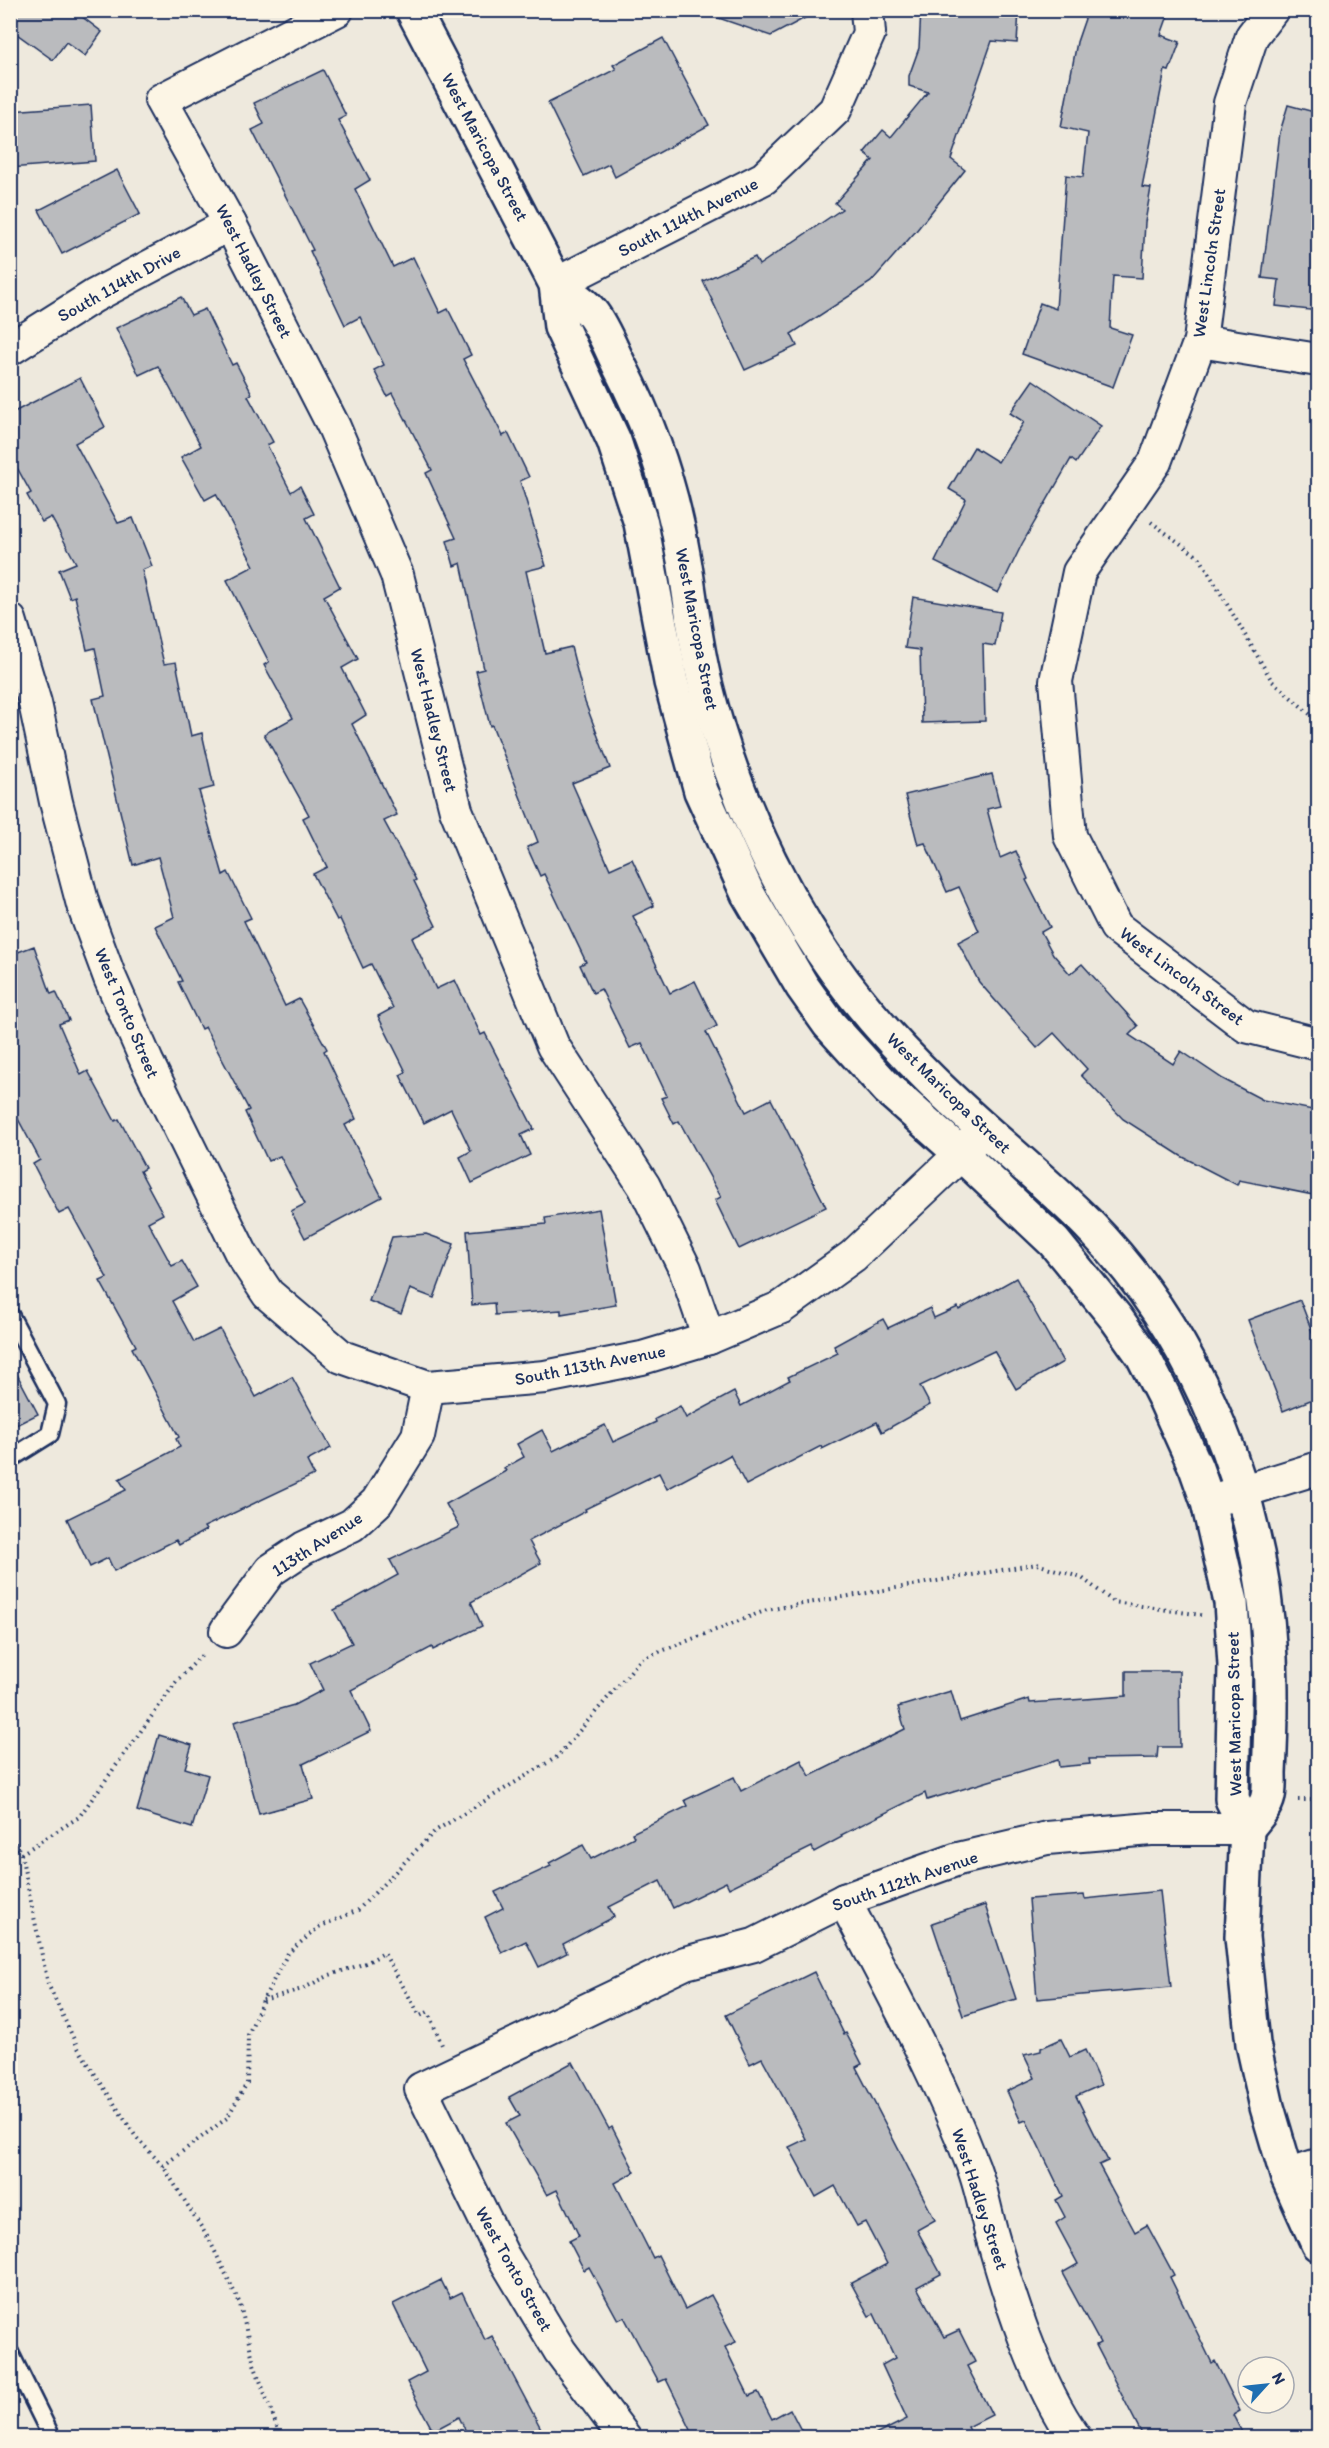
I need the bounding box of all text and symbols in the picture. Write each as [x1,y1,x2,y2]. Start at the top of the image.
street label: West Maricopa Street [437,69,534,225]
street label: South 114th Avenue [614,172,762,262]
street label: West Lincoln Street [1188,187,1230,339]
street label: West Hadley Street [211,200,297,342]
street label: South 114th Drive [54,241,184,327]
street label: West Maricopa Street [670,546,724,712]
street label: West Hadley Street [405,646,463,794]
street label: West Lincoln Street [1115,922,1249,1030]
street label: West Tonto Street [90,945,164,1082]
street label: West Maricopa Street [882,1028,1016,1158]
street label: South 113th Avenue [513,1340,667,1390]
street label: 113th Avenue [268,1507,366,1581]
street label: West Maricopa Street [1222,1631,1246,1797]
street label: South 112th Avenue [829,1846,981,1916]
street label: West Hadley Street [947,2125,1013,2273]
street label: West Tonto Street [471,2203,558,2336]
north arrow [1236,2355,1296,2415]
text: N [1268,2369,1290,2388]

